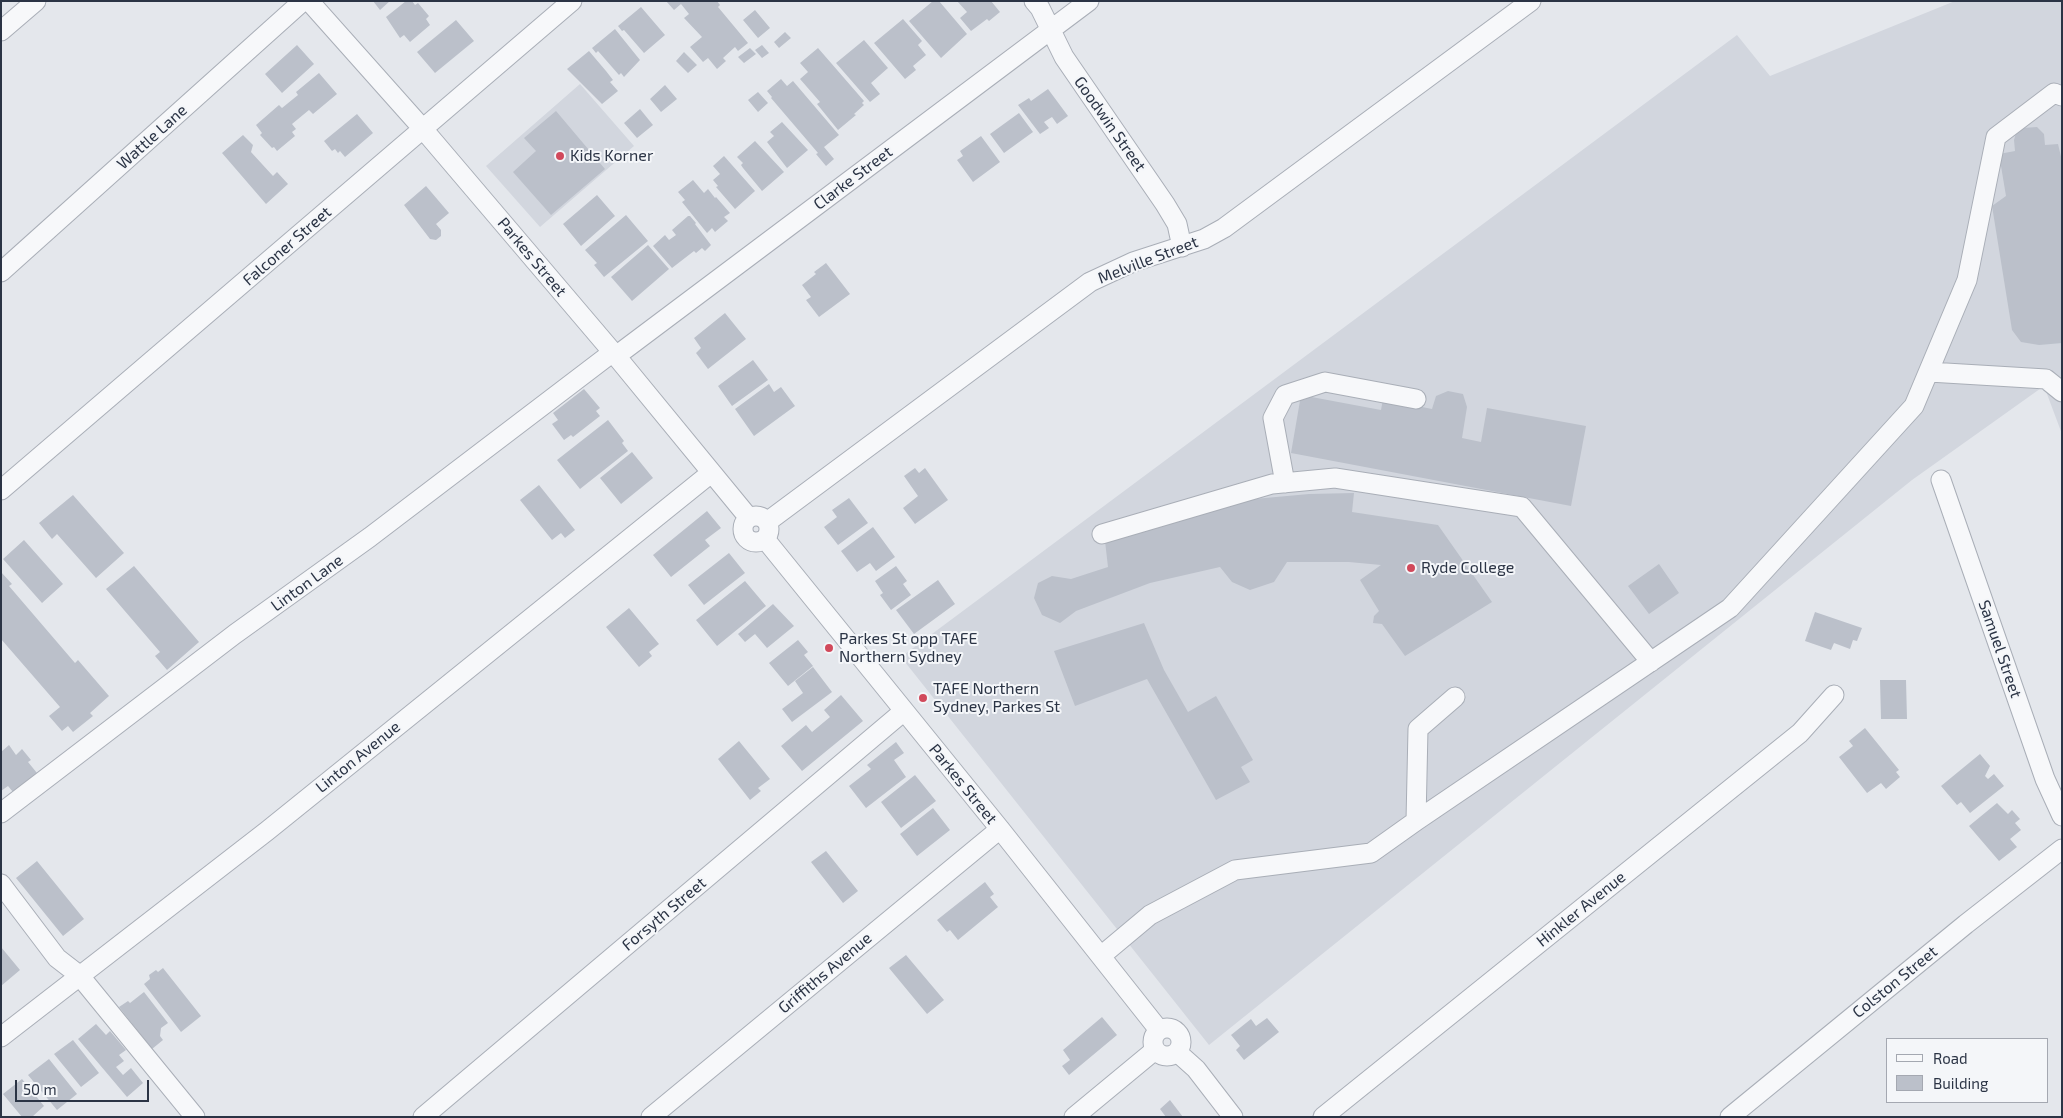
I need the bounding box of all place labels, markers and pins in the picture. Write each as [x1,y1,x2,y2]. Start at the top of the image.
place label: Kids Korner [570,146,653,166]
marker: Kids Korner [554,150,566,162]
place label: Ryde College [1421,558,1514,578]
marker: Ryde College [1405,562,1417,574]
place label: Parkes St opp TAFE Northern Sydney [839,629,977,667]
marker: Parkes St opp TAFE Northern Sydney [823,642,835,654]
place label: TAFE Northern Sydney, Parkes St [933,679,1060,717]
marker: TAFE Northern Sydney, Parkes St [917,692,929,704]

